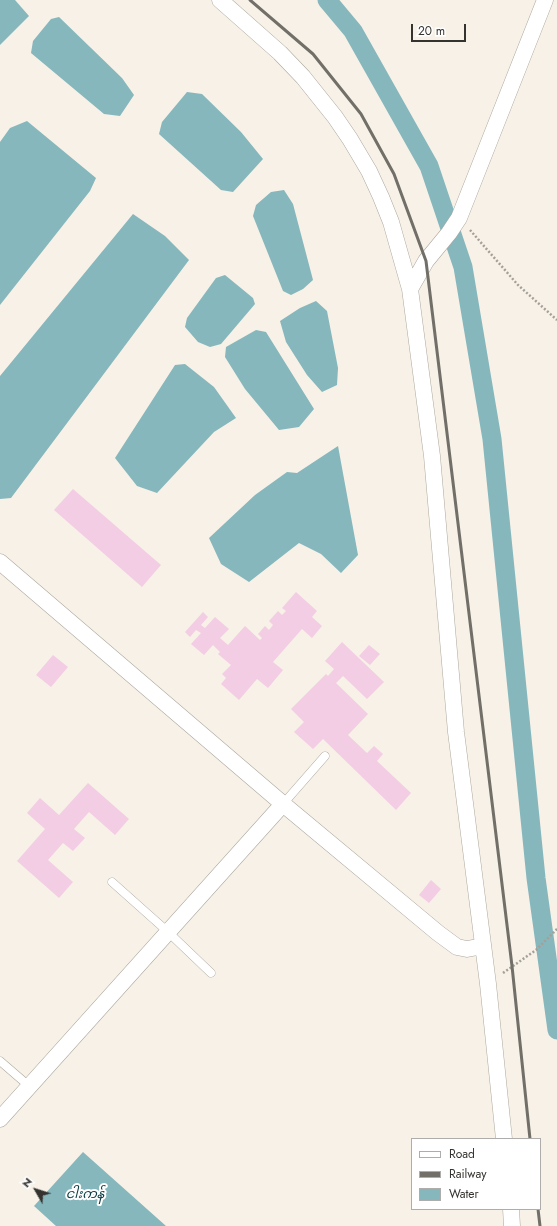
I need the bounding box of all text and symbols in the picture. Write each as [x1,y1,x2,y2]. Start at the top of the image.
scale bar [413,16,468,42]
text: 20 m [418,22,445,40]
legend [411,1138,541,1210]
text: Road [449,1145,475,1163]
text: Railway [449,1165,487,1183]
north arrow [16,1170,56,1210]
text: N [18,1174,36,1191]
text: Water [449,1185,479,1203]
water label: ငါးကန် [66,1187,104,1203]

